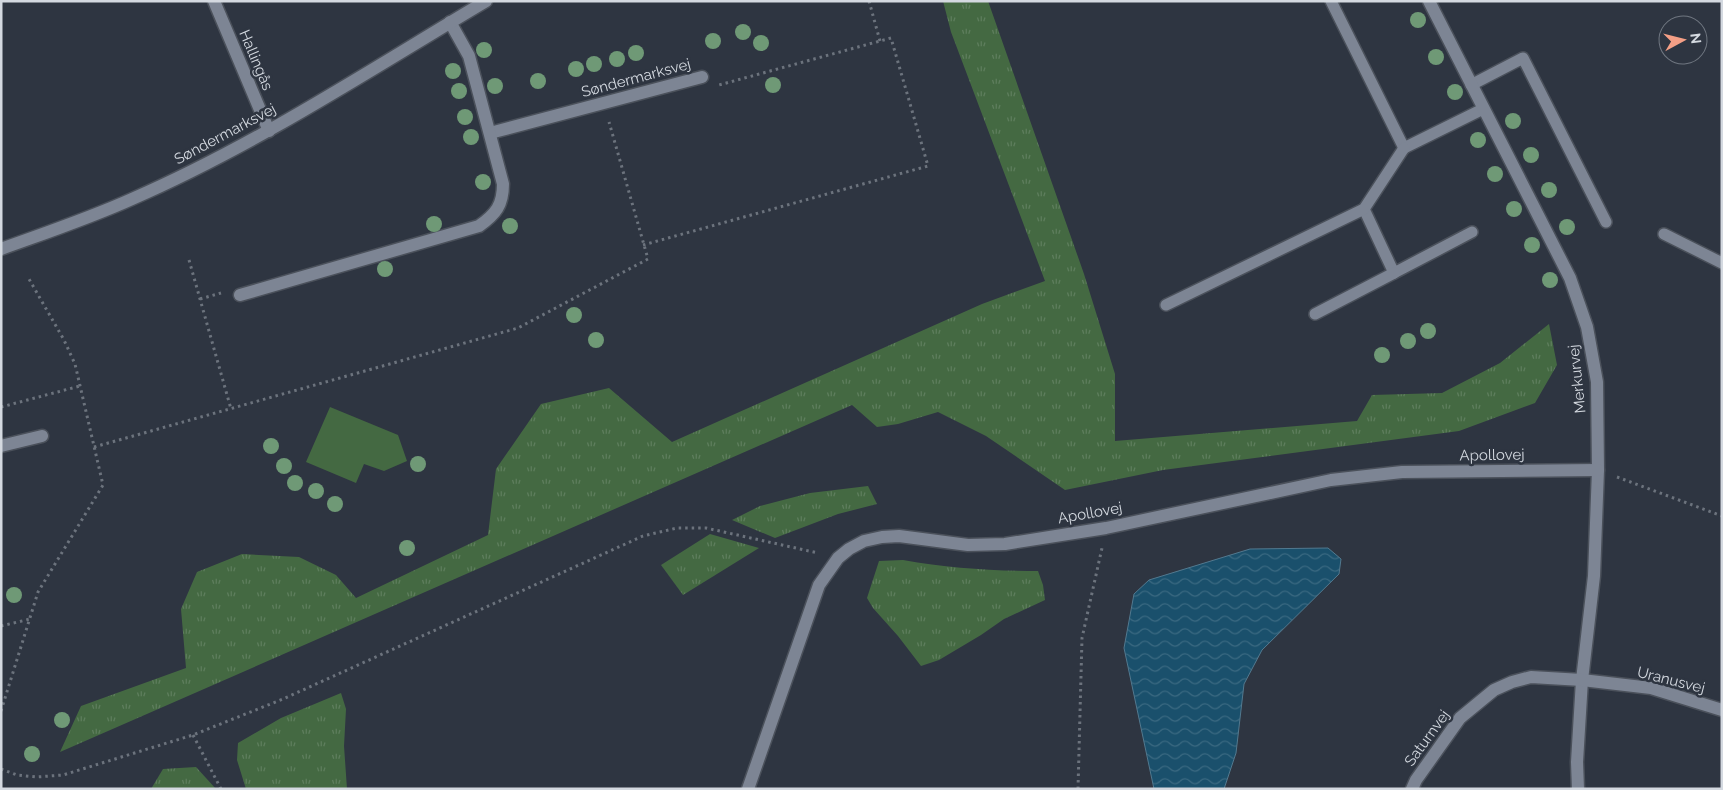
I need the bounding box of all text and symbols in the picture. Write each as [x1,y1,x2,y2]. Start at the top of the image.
north arrow [1658,15,1708,65]
street label: Hallingås [235,27,277,93]
text: N [1687,32,1704,45]
street label: Søndermarksvej [579,55,693,101]
street label: Søndermarksvej [171,100,279,168]
street label: Merkurvej [1564,344,1590,414]
street label: Apollovej [1459,445,1525,465]
street label: Apollovej [1056,498,1124,528]
street label: Uranusvej [1635,663,1707,697]
street label: Saturnvej [1401,706,1453,770]

